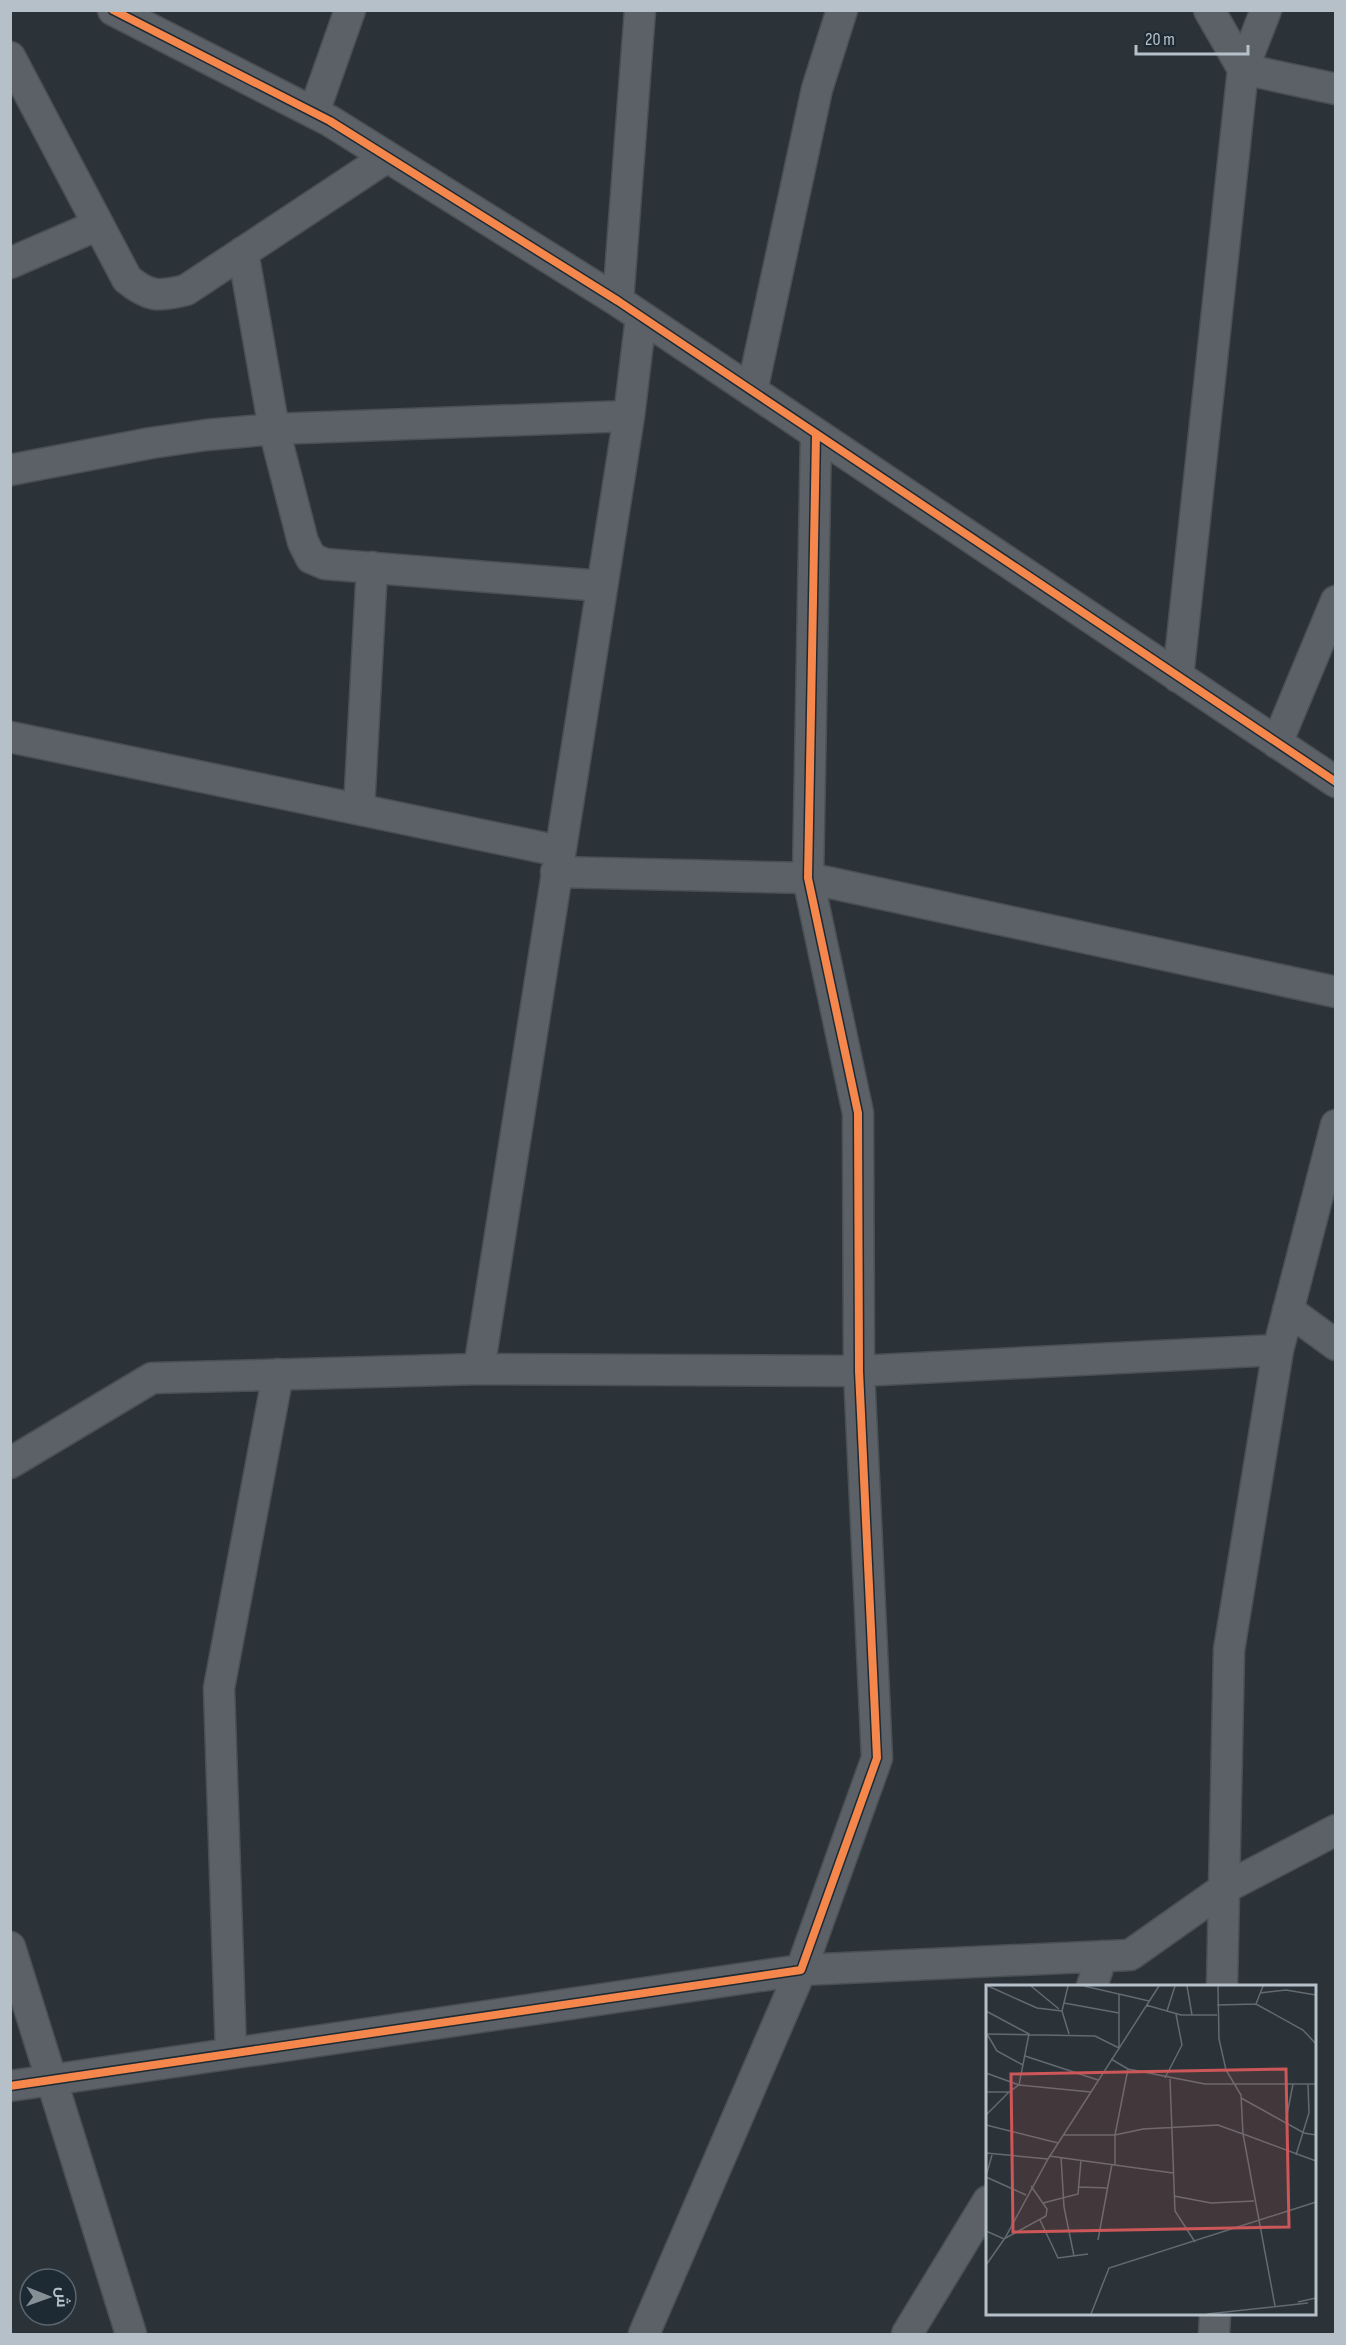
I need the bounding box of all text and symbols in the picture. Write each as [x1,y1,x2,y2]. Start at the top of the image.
scale bar [1136,18,1248,56]
text: 20 m [1145,29,1175,50]
inset map [986,1985,1316,2315]
north arrow [18,2267,78,2327]
text: ش [52,2287,71,2308]

